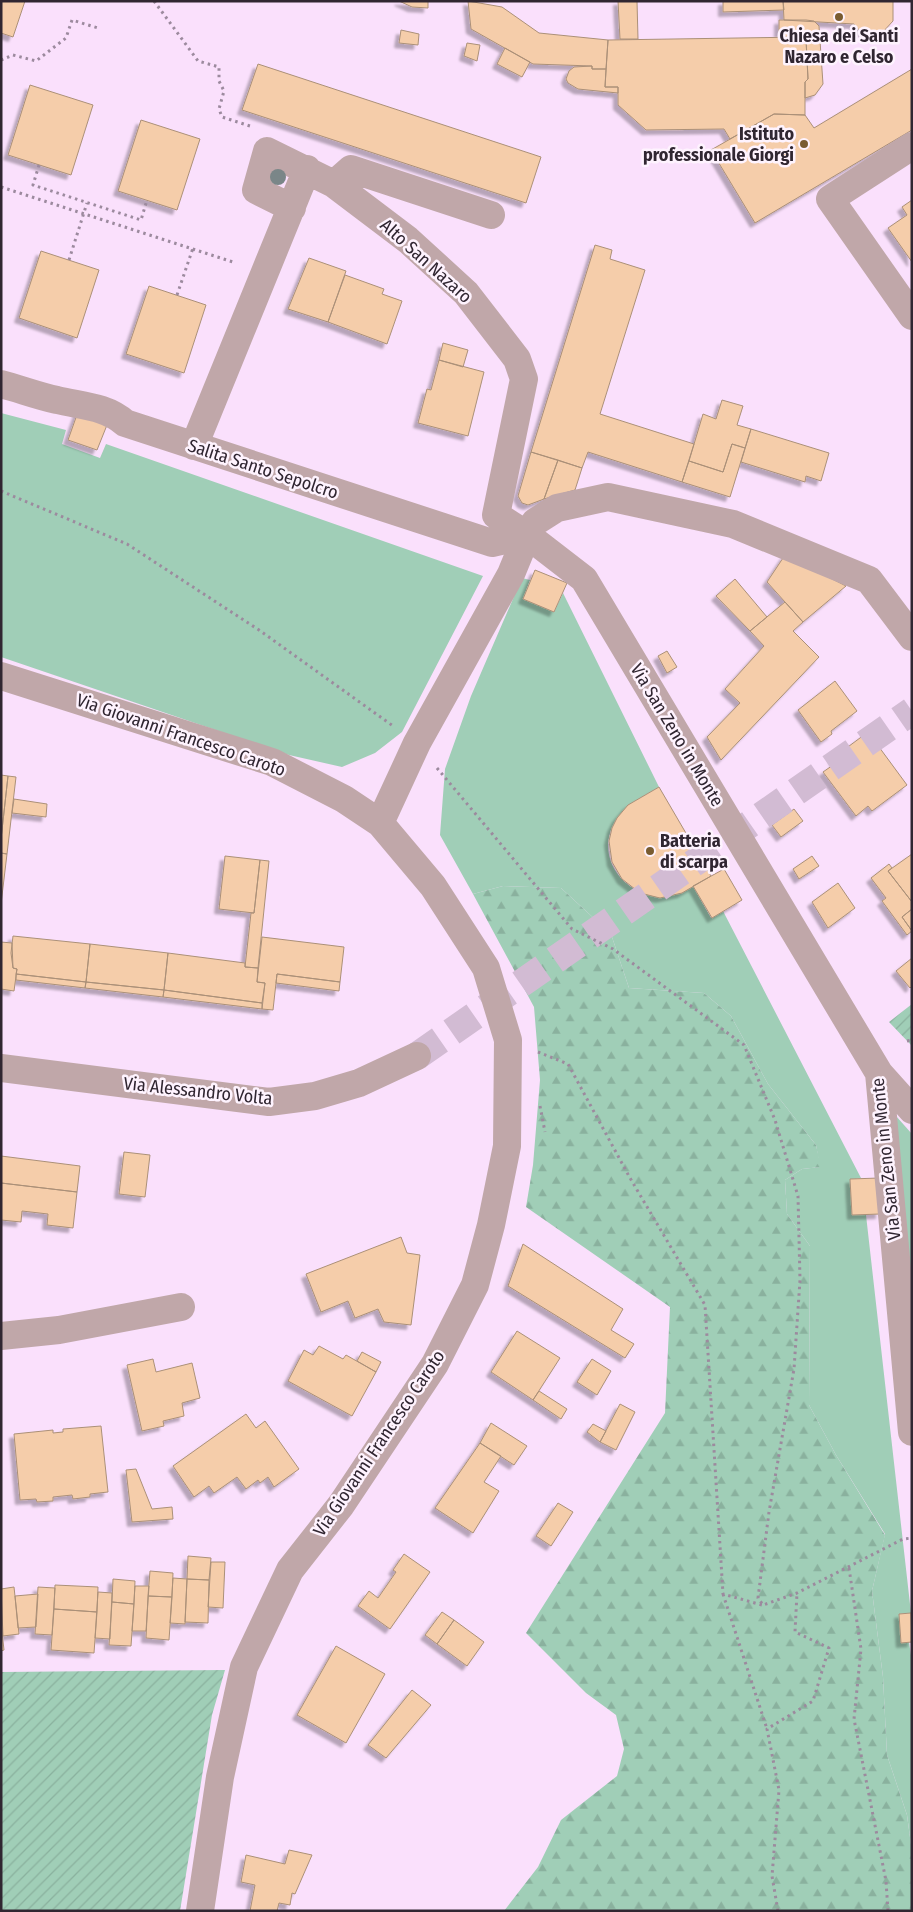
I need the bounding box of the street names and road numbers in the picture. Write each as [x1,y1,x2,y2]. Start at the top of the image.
street label: Alto San Nazaro [376,214,476,308]
street label: Salita Santo Sepolcro [185,434,341,504]
street label: Via San Zeno in Monte [626,660,728,811]
street label: Via Giovanni Francesco Caroto [74,689,288,781]
street label: Via Alessandro Volta [122,1072,274,1110]
street label: Via San Zeno in Monte [867,1077,905,1241]
street label: Via Giovanni Francesco Caroto [308,1346,450,1540]

